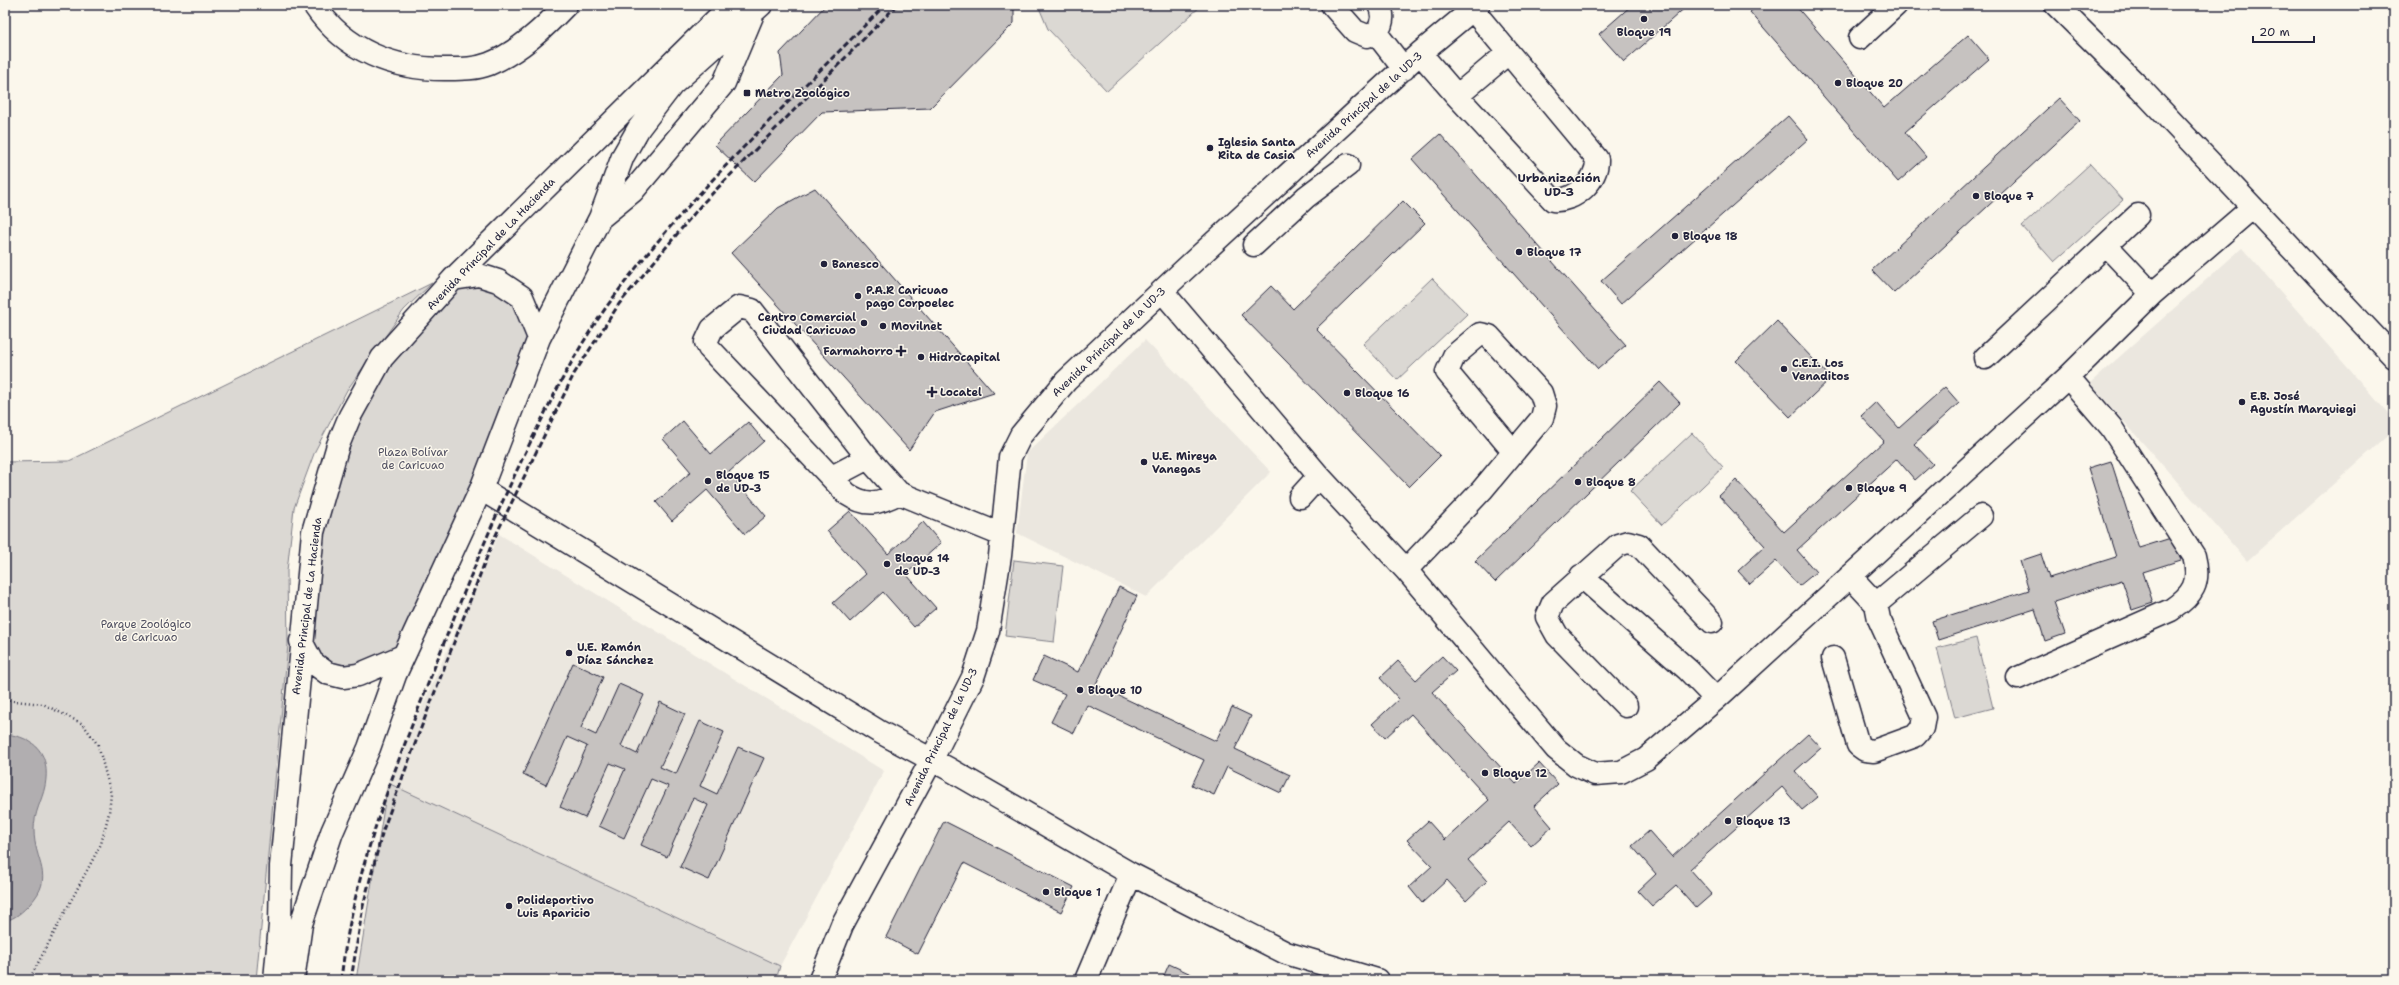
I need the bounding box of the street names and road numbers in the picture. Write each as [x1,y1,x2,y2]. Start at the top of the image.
street label: Avenida Principal de la UD-3 [1302,48,1426,162]
street label: Avenida Principal de La Hacienda [424,174,559,314]
street label: Avenida Principal de la UD-3 [1049,284,1169,400]
street label: Avenida Principal de La Hacienda [289,516,325,696]
street label: Avenida Principal de la UD-3 [901,665,981,809]

